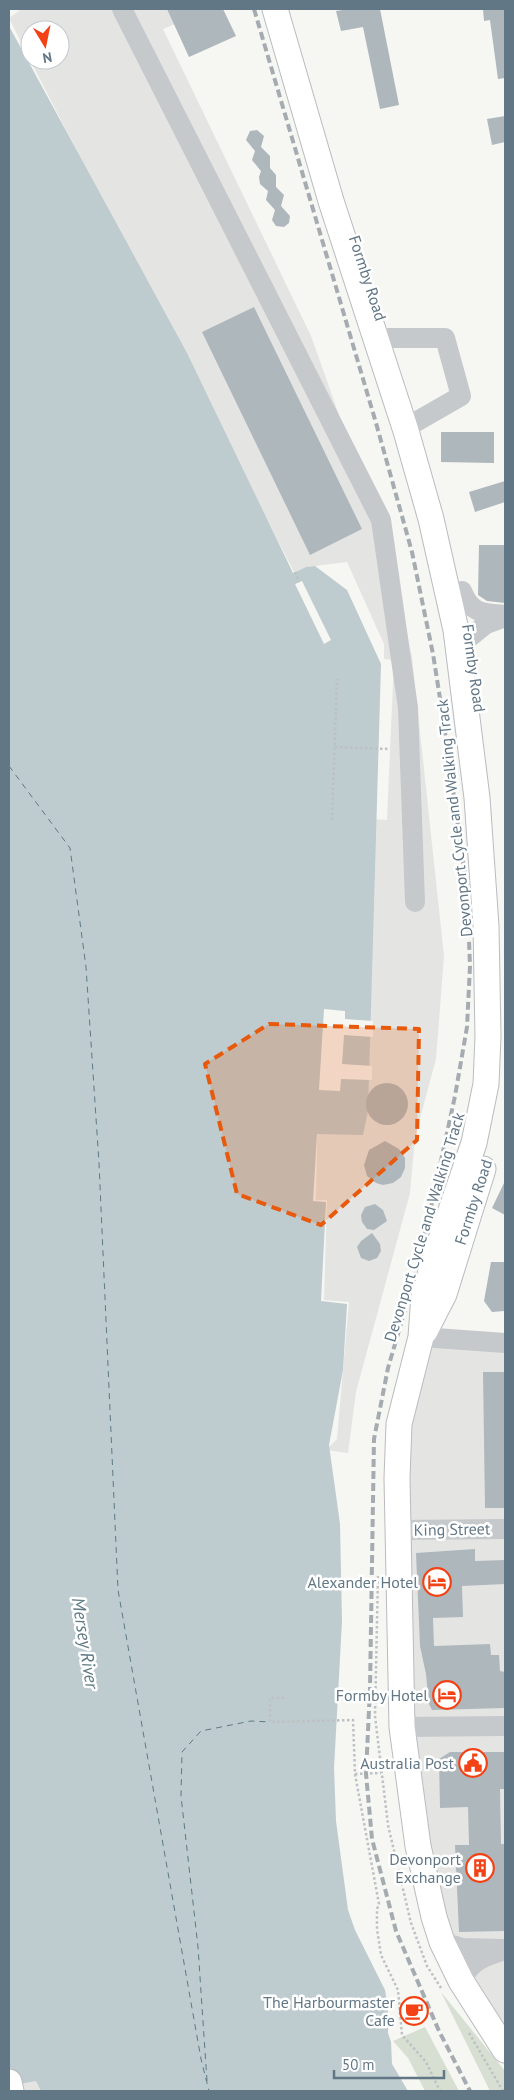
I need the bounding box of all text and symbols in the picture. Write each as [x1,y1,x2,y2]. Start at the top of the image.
north arrow [20,20,70,70]
text: N [41,48,53,67]
street label: Formby Road [345,233,391,323]
street label: Formby Road [458,623,490,713]
street label: Devonport Cycle and Walking Track [432,698,476,938]
street label: Devonport Cycle and Walking Track [380,1109,469,1344]
street label: Formby Road [450,1157,496,1247]
street label: King Street [414,1518,491,1540]
hotel icon: Alexander Hotel [422,1567,452,1597]
place label: Alexander Hotel [307,1572,418,1592]
water label: Mersey River [67,1596,104,1691]
hotel icon: Formby Hotel [432,1680,462,1710]
place label: Formby Hotel [336,1685,428,1705]
public building icon: Australia Post [458,1748,488,1778]
place label: Australia Post [360,1753,455,1773]
place label: Devonport Exchange [389,1849,462,1887]
building icon: Devonport Exchange [465,1853,495,1883]
place label: The Harbourmaster Cafe [263,1992,396,2030]
cafe icon: The Harbourmaster Cafe [399,1996,429,2026]
scale bar [334,2048,444,2080]
text: 50 m [342,2055,375,2074]

